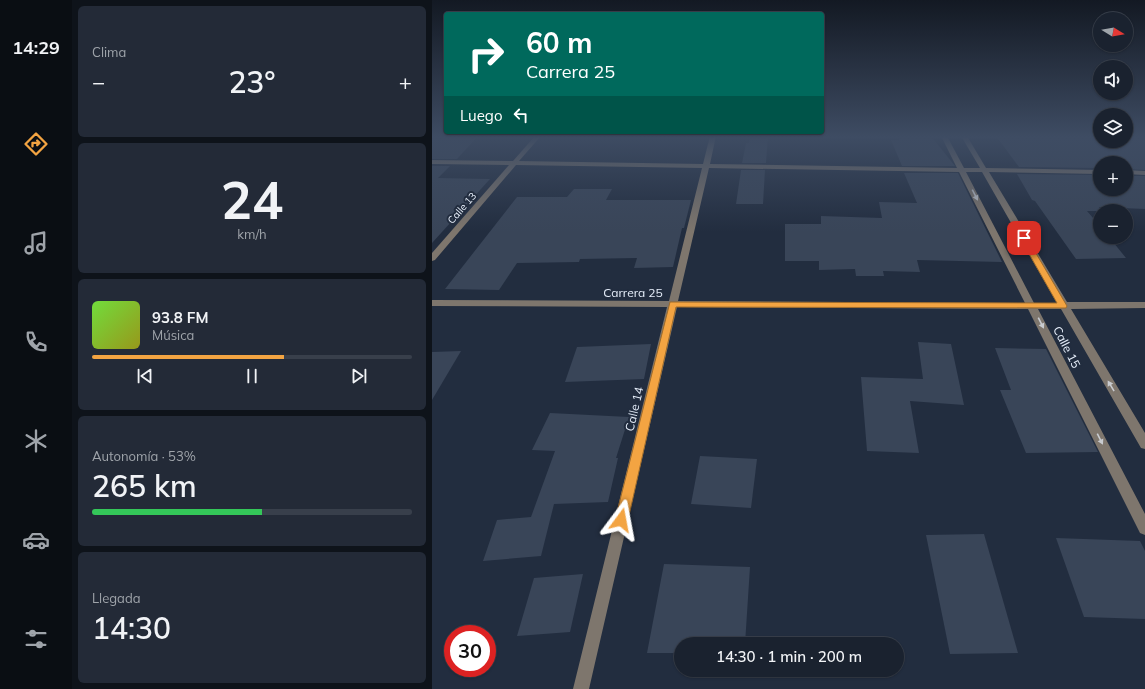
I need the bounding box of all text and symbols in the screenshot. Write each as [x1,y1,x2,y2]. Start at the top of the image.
north arrow [1093,12,1133,52]
map controls [1093,12,1133,244]
text: 60 m [526,25,592,60]
icon: right [460,28,512,80]
text: 14:29 [12,36,60,59]
text: Clima [92,44,126,60]
text: Carrera 25 [526,60,615,83]
button: sound [1093,60,1133,100]
text: 23° [228,63,276,101]
text: − [92,68,105,96]
text: + [399,68,412,96]
icon: left [510,104,532,126]
text: Luego [460,106,502,125]
button: layers [1093,108,1133,148]
icon: directions [22,130,50,158]
button: + [1093,156,1133,196]
text: 24 [221,167,283,232]
one-way arrow [972,189,979,201]
street label: Calle 13 [445,190,479,226]
button: − [1093,204,1133,244]
pin [1007,221,1041,255]
text: km/h [237,226,267,242]
icon: arrive [1013,227,1035,249]
icon: music [22,229,50,257]
street label: Carrera 25 [603,285,663,300]
text: 93.8 FM [152,308,208,327]
one-way arrow [1037,318,1044,329]
street label: Calle 15 [1050,324,1084,370]
text: Música [152,327,194,343]
icon: phone [22,328,50,356]
icon: previous [134,365,156,387]
icon: pause [241,365,263,387]
icon: next [348,365,370,387]
one-way arrow [1107,380,1114,392]
street label: Calle 14 [622,385,646,433]
icon: climate [22,427,50,455]
one-way arrow [1097,433,1103,445]
text: Autonomía · 53% [92,448,196,464]
text: 265 km [92,467,197,505]
position arrow [600,499,642,541]
icon: car [22,526,50,554]
text: Llegada [92,590,141,606]
text: 14:30 [92,609,171,647]
icon: filters [22,625,50,653]
speed limit sign: 30 [444,625,496,677]
text: 14:30 · 1 min · 200 m [716,647,862,666]

